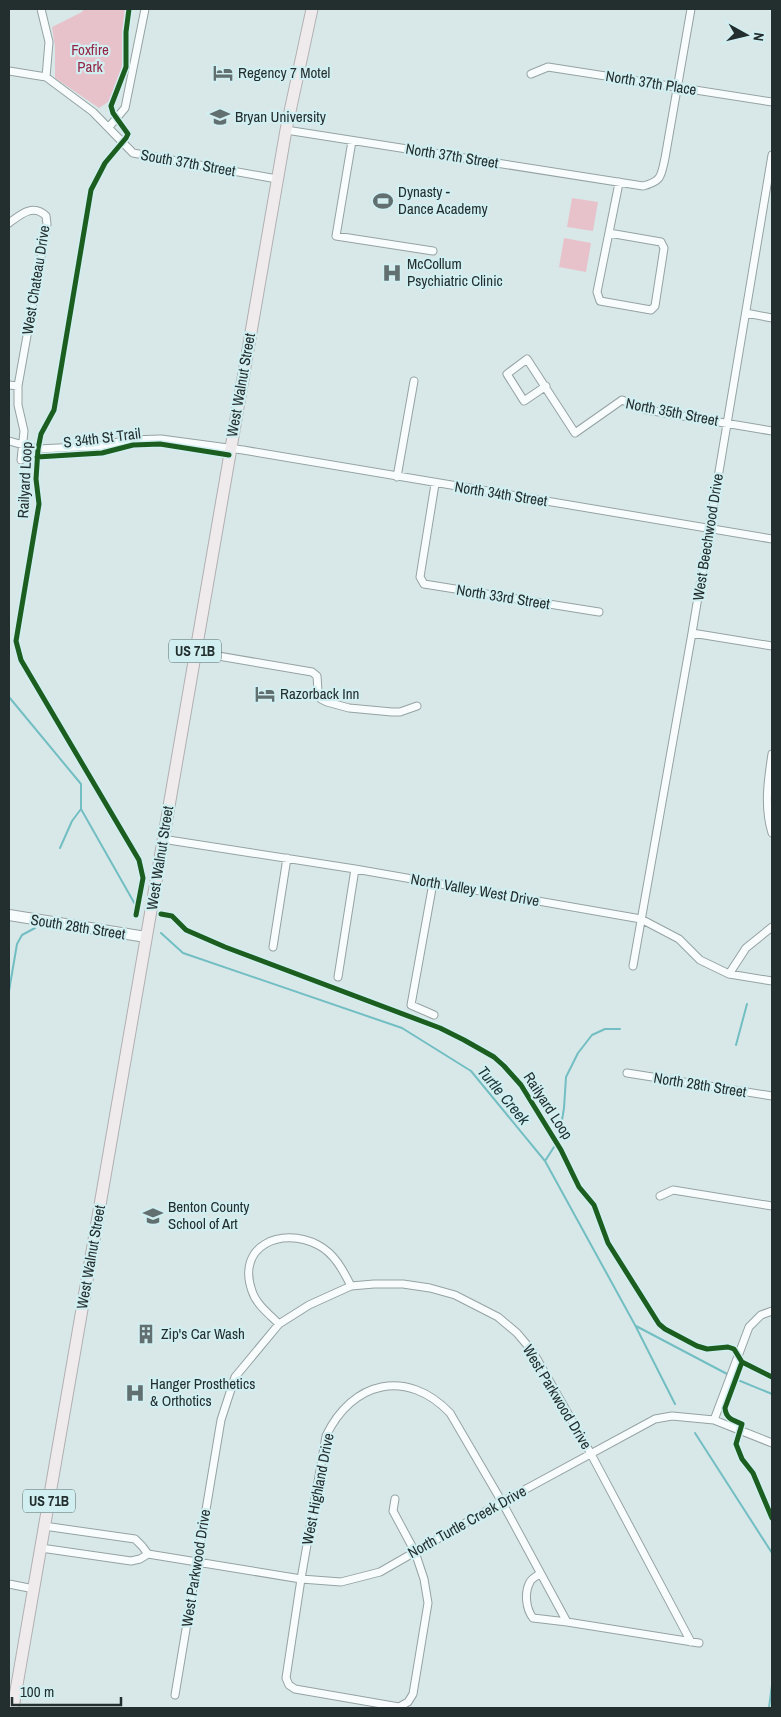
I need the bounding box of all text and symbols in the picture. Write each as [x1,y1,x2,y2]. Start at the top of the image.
north arrow [721,10,771,60]
text: N [749,31,768,42]
park label: Foxfire Park [71,39,109,77]
hotel icon: Regency 7 Motel [212,62,234,84]
place label: Regency 7 Motel [238,62,330,83]
street label: North 37th Place [604,65,698,100]
school or university icon: Bryan University [209,106,231,128]
place label: Bryan University [235,106,327,127]
street label: North 37th Street [404,138,501,173]
street label: South 37th Street [139,144,238,181]
place label: Dynasty - Dance Academy [398,181,488,219]
sports icon: Dynasty - Dance Academy [372,190,394,212]
street label: West Chateau Drive [16,224,55,336]
place label: McCollum Psychiatric Clinic [407,253,503,291]
hospital icon: McCollum Psychiatric Clinic [381,262,403,284]
street label: West Walnut Street [221,331,260,439]
street label: North 35th Street [624,392,721,431]
street label: S 34th St Trail [62,422,142,453]
street label: Railyard Loop [12,441,37,519]
street label: West Beechwood Drive [687,472,728,602]
street label: North 34th Street [453,476,550,511]
street label: North 33rd Street [455,579,552,614]
road number: US 71B [169,640,221,662]
hotel icon: Razorback Inn [254,683,276,705]
place label: Razorback Inn [280,683,359,704]
street label: West Walnut Street [141,804,178,912]
street label: North Valley West Drive [409,868,541,911]
street label: South 28th Street [29,909,128,944]
water label: Turtle Creek [473,1061,536,1130]
street label: North 28th Street [652,1067,749,1102]
street label: Railyard Loop [519,1068,578,1144]
place label: Benton County School of Art [168,1196,250,1234]
street label: West Walnut Street [71,1203,110,1311]
school or university icon: Benton County School of Art [142,1205,164,1227]
building icon: Zip's Car Wash [135,1323,157,1345]
place label: Zip's Car Wash [161,1323,245,1344]
street label: West Parkwood Drive [518,1340,597,1453]
place label: Hanger Prosthetics & Orthotics [150,1373,255,1411]
hospital icon: Hanger Prosthetics & Orthotics [124,1382,146,1404]
street label: West Highland Drive [296,1431,339,1547]
street label: North Turtle Creek Drive [404,1480,530,1563]
road number: US 71B [23,1490,75,1512]
street label: West Parkwood Drive [176,1507,215,1628]
scale bar [12,1674,121,1706]
text: 100 m [20,1681,54,1702]

